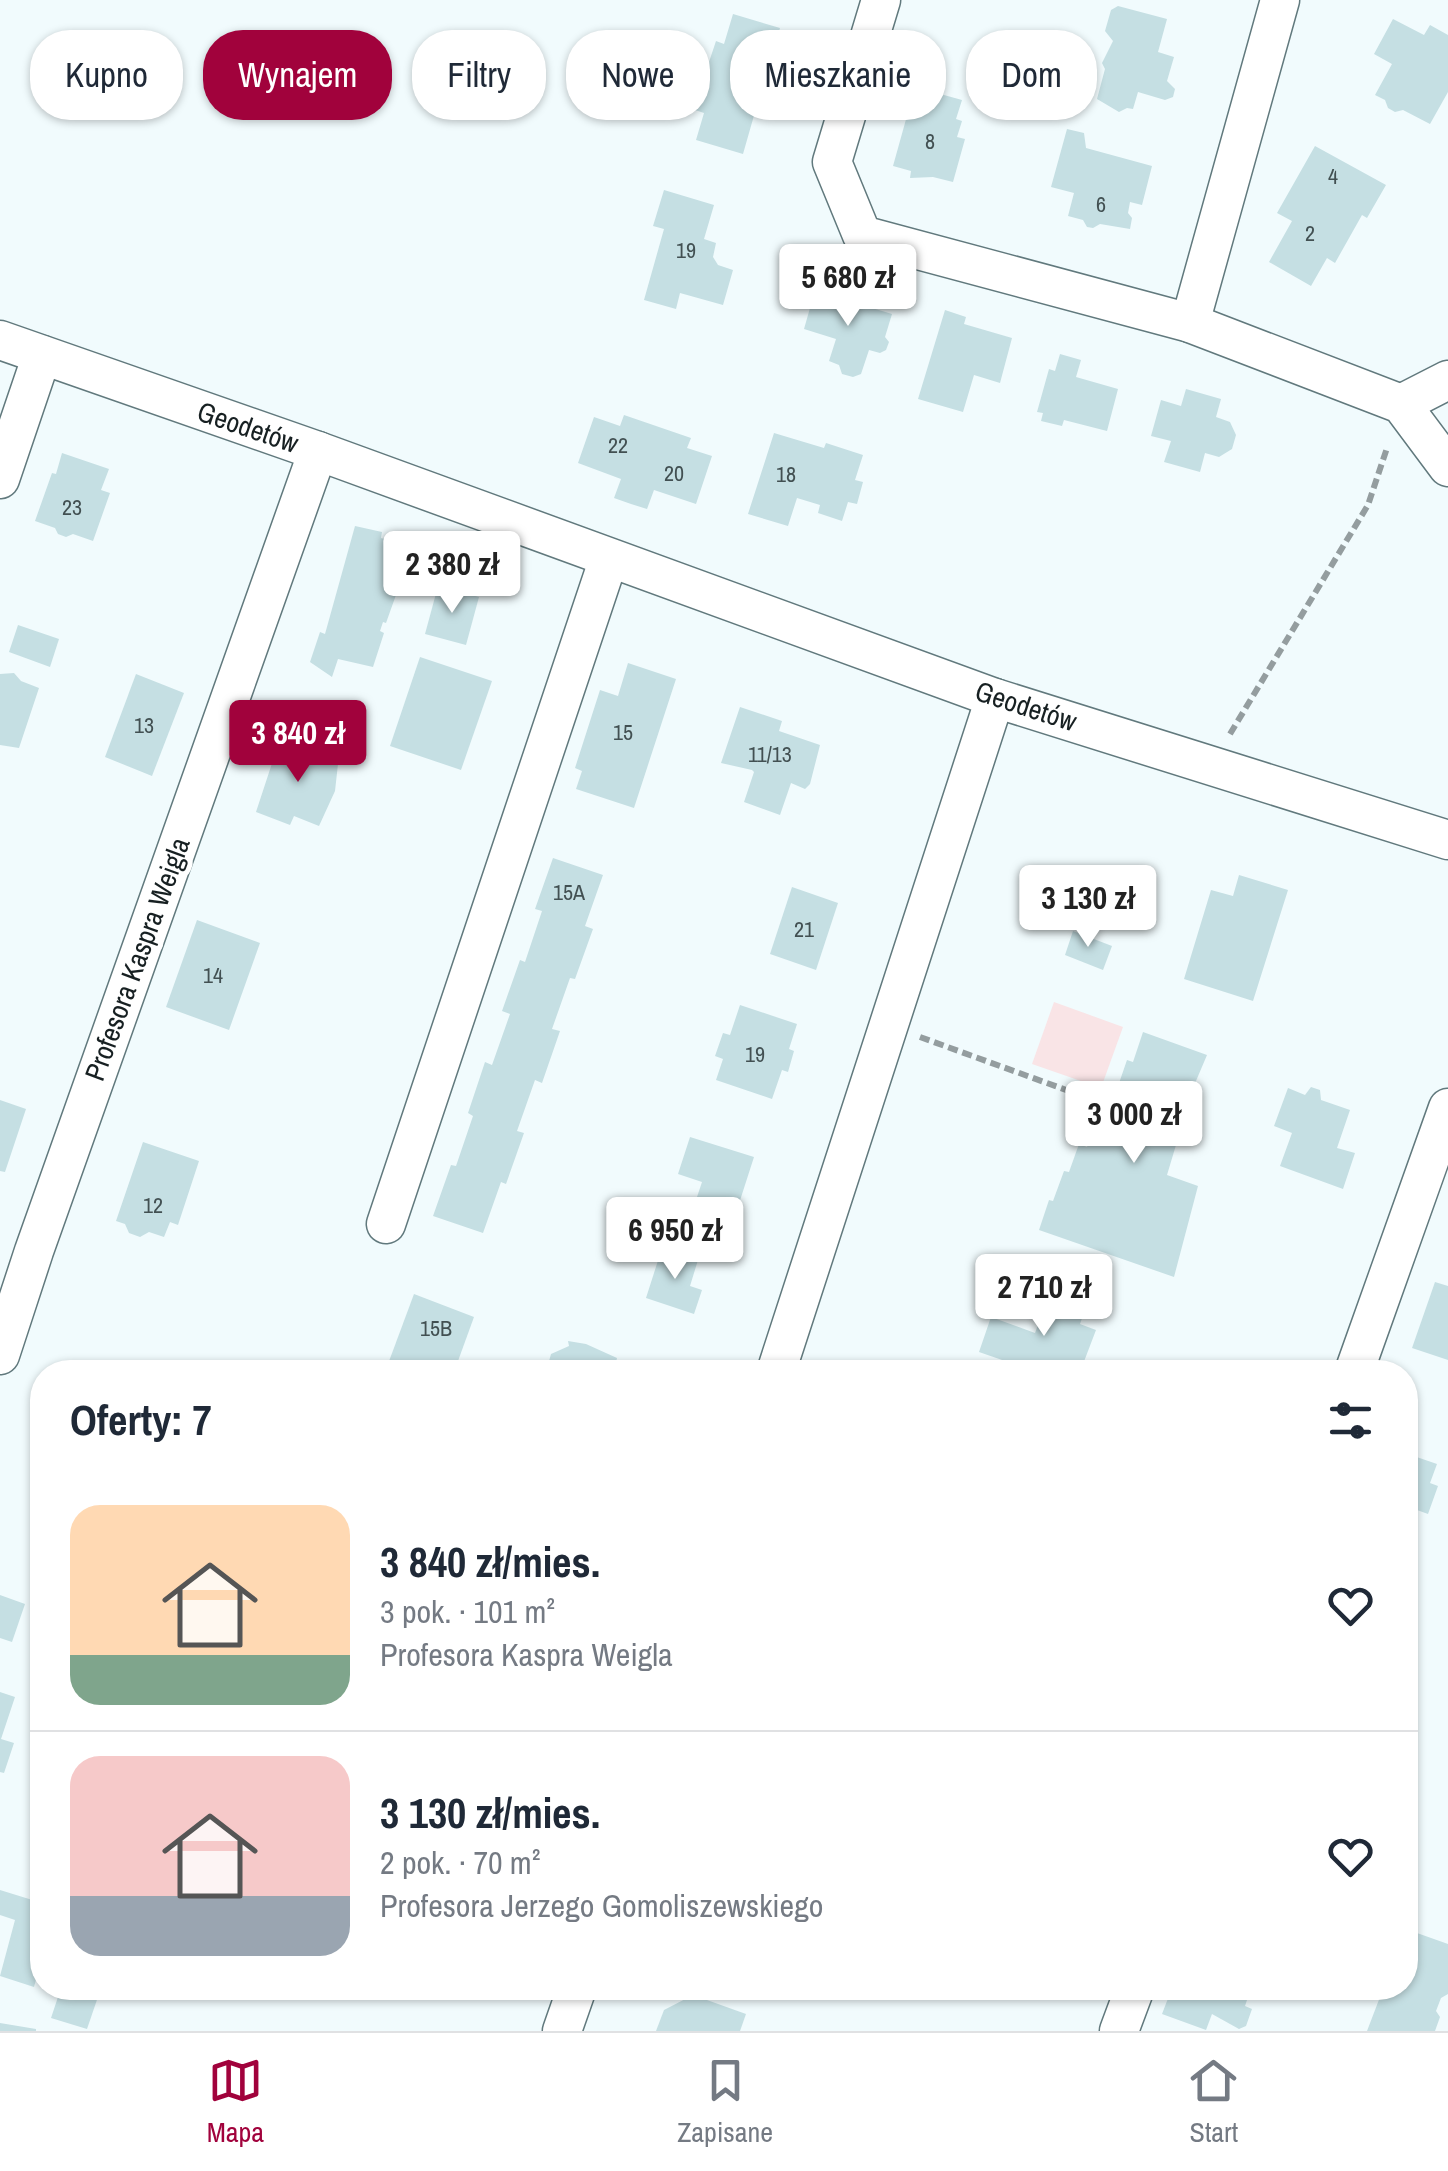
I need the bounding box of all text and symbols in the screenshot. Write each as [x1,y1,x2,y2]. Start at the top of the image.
chip: Kupno [30,30,183,120]
chip: Wynajem [203,30,392,120]
chip: Filtry [412,30,546,120]
chip: Nowe [566,30,710,120]
chip: Mieszkanie [730,30,946,120]
chip: Dom [966,30,1097,120]
house number: 8 [925,126,935,156]
house number: 4 [1328,161,1338,191]
house number: 6 [1096,189,1106,219]
house number: 2 [1305,218,1315,248]
house number: 19 [676,235,696,265]
pin: 5 680 zł [745,244,951,329]
text: 5 680 zł [801,255,895,298]
street label: Geodetów [192,392,304,462]
house number: 22 [608,430,628,460]
house number: 20 [664,458,684,488]
house number: 18 [776,459,796,489]
house number: 23 [62,492,82,522]
pin: 2 380 zł [349,531,555,616]
text: 2 380 zł [405,542,499,585]
street label: Geodetów [970,672,1082,740]
pin: 3 840 zł [195,700,401,785]
house number: 13 [134,710,154,740]
text: 3 840 zł [251,711,345,754]
house number: 15 [613,717,633,747]
house number: 11/13 [748,739,792,769]
street label: Profesora Kaspra Weigla [75,832,199,1086]
pin: 3 130 zł [985,865,1191,950]
text: 3 130 zł [1041,876,1135,919]
house number: 15A [553,877,586,907]
house number: 21 [794,914,814,944]
house number: 14 [203,960,223,990]
house number: 19 [745,1039,765,1069]
pin: 3 000 zł [1031,1081,1237,1166]
text: 3 000 zł [1087,1092,1181,1135]
house number: 12 [143,1190,163,1220]
pin: 6 950 zł [572,1197,778,1282]
text: 6 950 zł [628,1208,722,1251]
pin: 2 710 zł [941,1254,1147,1339]
text: 2 710 zł [997,1265,1091,1308]
house number: 15B [420,1313,452,1343]
text: Oferty: 7 [70,1392,212,1448]
icon: filters [1323,1393,1378,1448]
text: 3 840 zł/mies. [380,1534,600,1590]
icon: home [150,1545,270,1665]
icon: heart [1323,1578,1378,1633]
text: 3 pok. · 101 m² [380,1590,555,1633]
text: Profesora Kaspra Weigla [380,1633,673,1676]
text: 3 130 zł/mies. [380,1785,600,1841]
icon: home [150,1796,270,1916]
icon: heart [1323,1829,1378,1884]
text: 2 pok. · 70 m² [380,1841,540,1884]
text: Profesora Jerzego Gomoliszewskiego [380,1884,823,1927]
tab: Mapa [207,2053,264,2151]
tab: Zapisane [677,2053,773,2151]
tab: Start [1186,2053,1241,2151]

